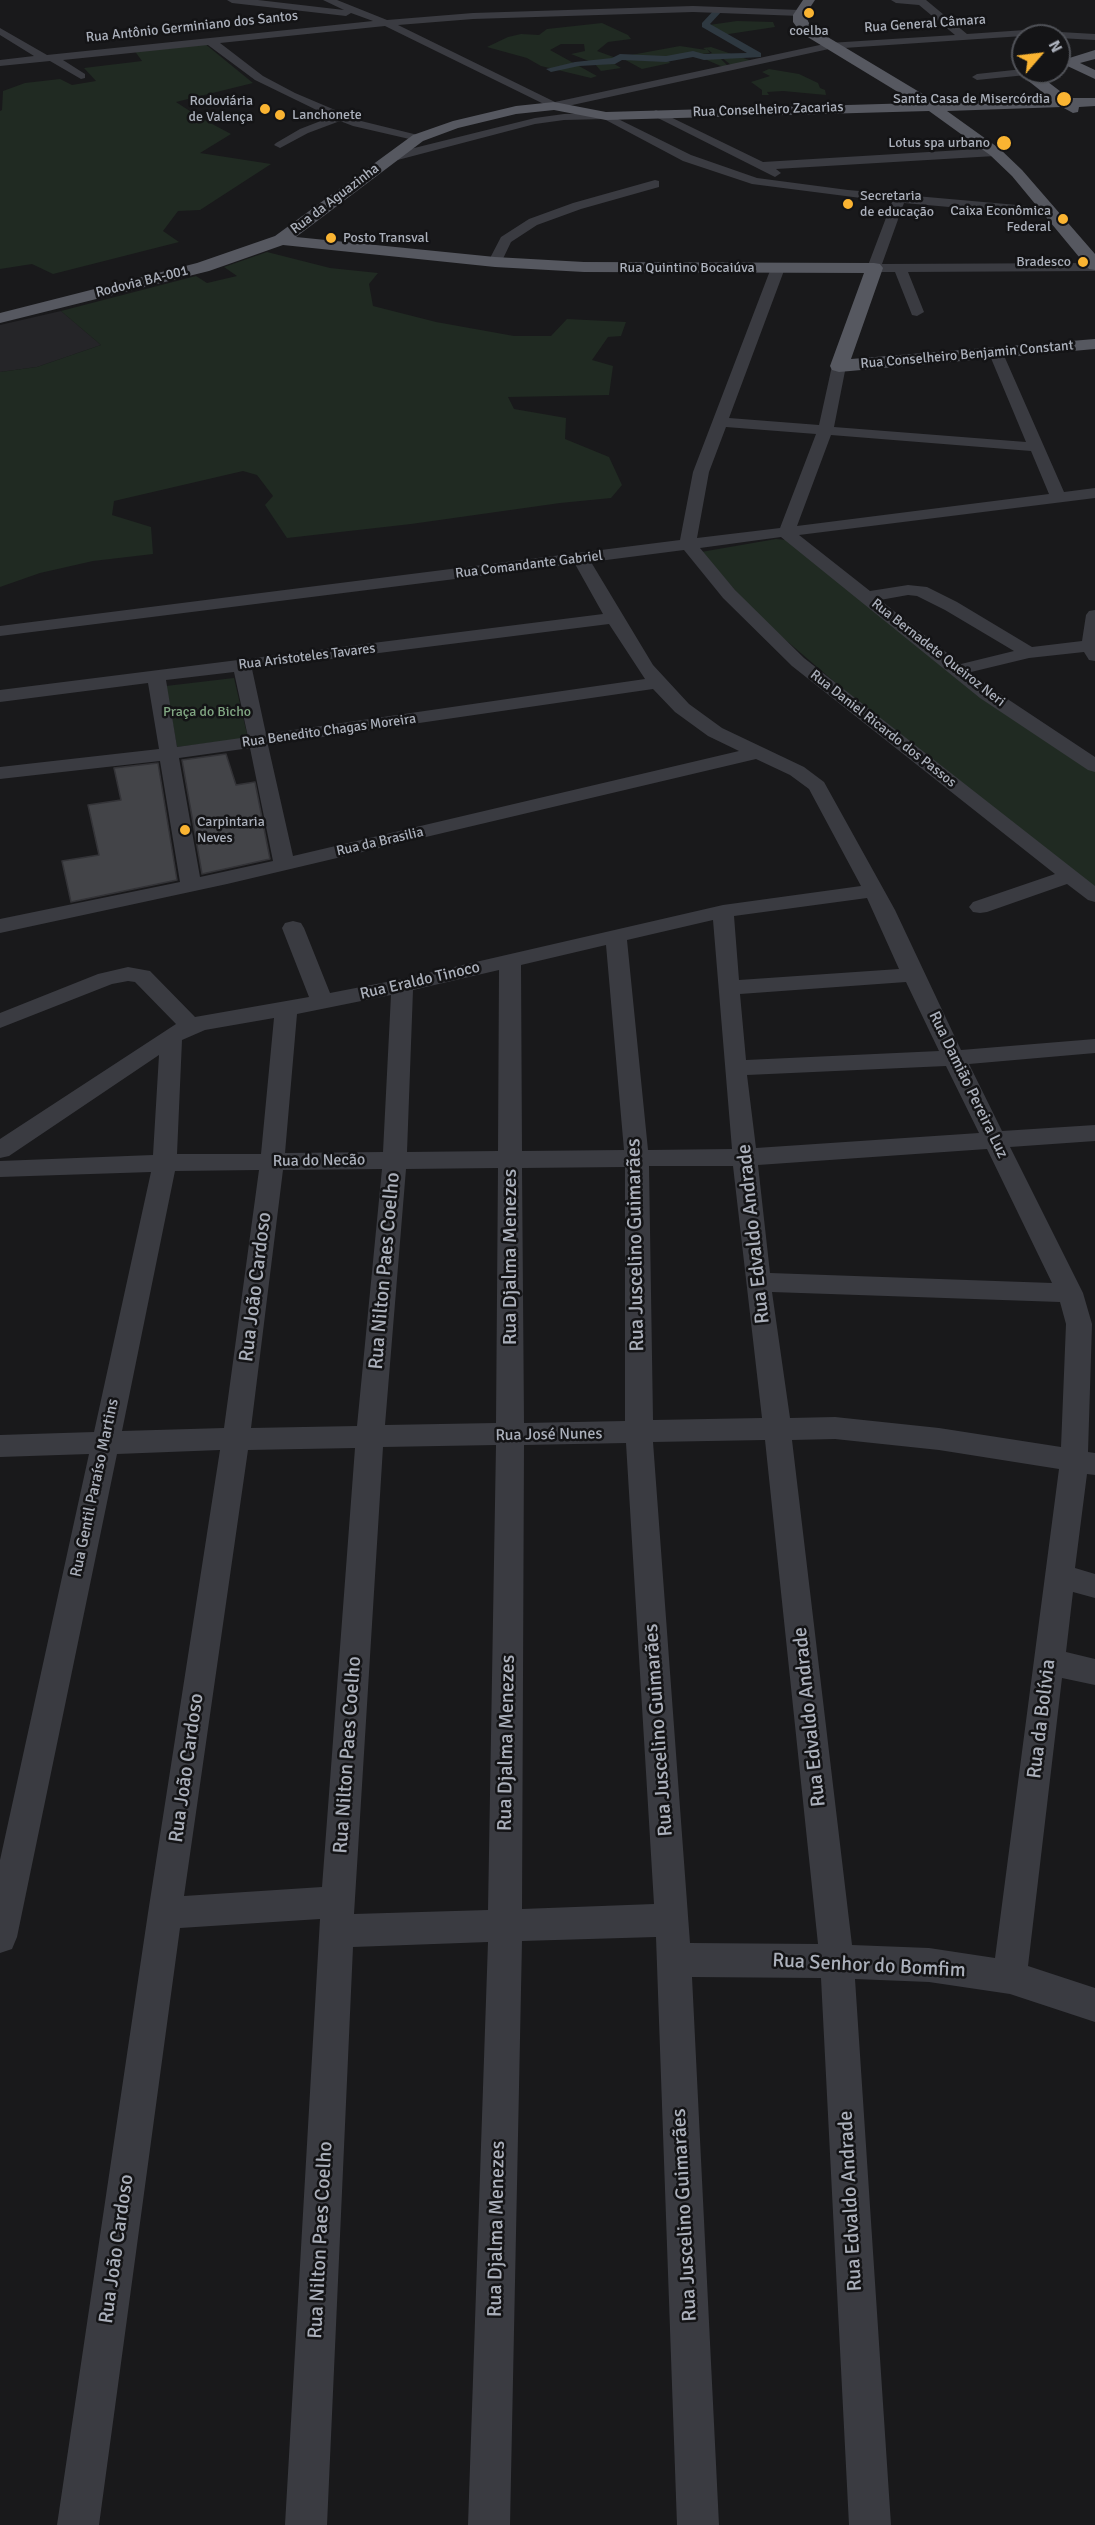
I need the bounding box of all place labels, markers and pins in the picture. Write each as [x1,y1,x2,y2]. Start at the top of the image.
marker: coelba [802,6,816,20]
place label: coelba [789,23,829,39]
marker: Santa Casa de Misercórdia [1055,90,1073,108]
place label: Santa Casa de Misercórdia [893,91,1050,107]
place label: Rodoviária de Valença [189,93,253,125]
marker: Rodoviária de Valença [258,102,272,116]
place label: Lanchonete [292,107,362,123]
marker: Lanchonete [273,108,287,122]
marker: Lotus spa urbano [995,134,1013,152]
place label: Lotus spa urbano [888,135,990,151]
place label: Secretaria de educação [860,188,934,220]
marker: Secretaria de educação [841,197,855,211]
place label: Caixa Econômica Federal [950,203,1051,236]
marker: Caixa Econômica Federal [1056,212,1070,226]
place label: Posto Transval [343,230,429,246]
marker: Posto Transval [324,231,338,245]
place label: Bradesco [1016,254,1071,270]
marker: Bradesco [1076,255,1090,269]
place label: Carpintaria Neves [197,814,265,846]
marker: Carpintaria Neves [178,823,192,837]

